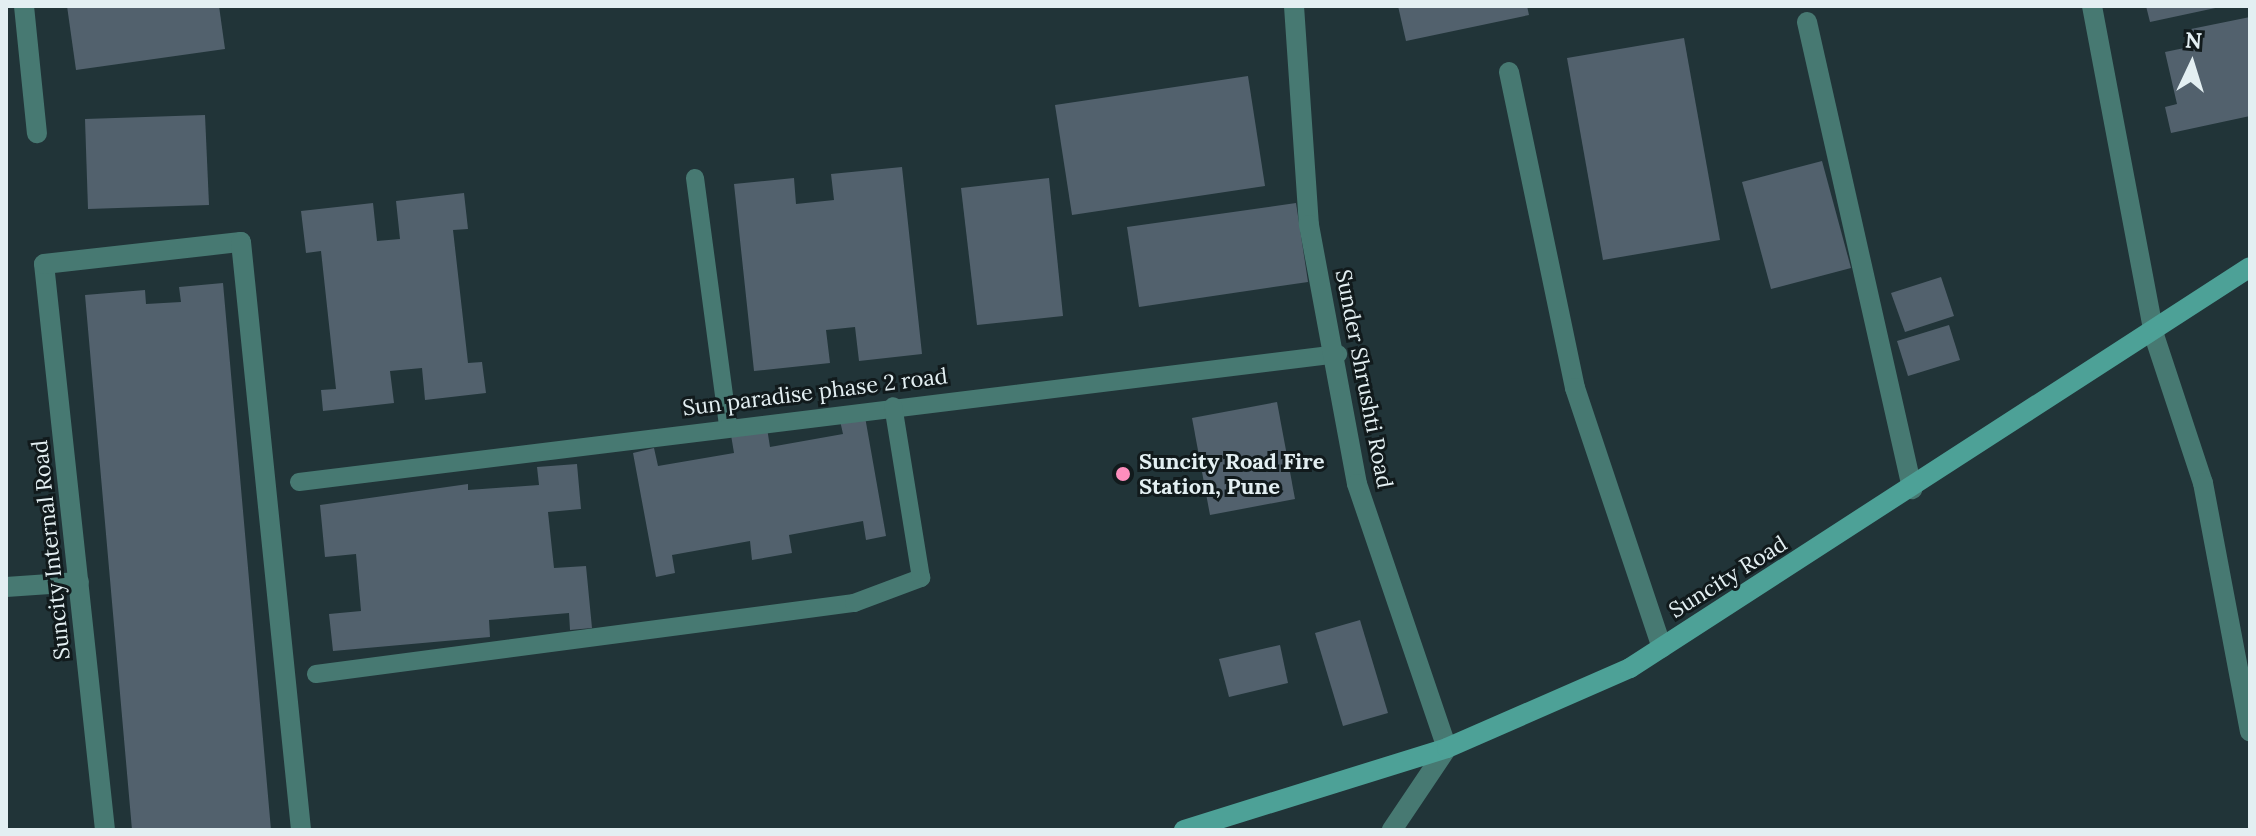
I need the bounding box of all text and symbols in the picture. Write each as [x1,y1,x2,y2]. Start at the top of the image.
north arrow [2152,24,2232,104]
text: N [2184,25,2203,55]
street label: Sunder Shrushti Road [1330,267,1398,491]
street label: Sun paradise phase 2 road [681,363,949,421]
street label: Suncity Internal Road [26,439,76,661]
place label: Suncity Road Fire Station, Pune [1139,448,1325,500]
marker: Suncity Road Fire Station, Pune [1114,465,1132,483]
street label: Suncity Road [1664,530,1792,624]

